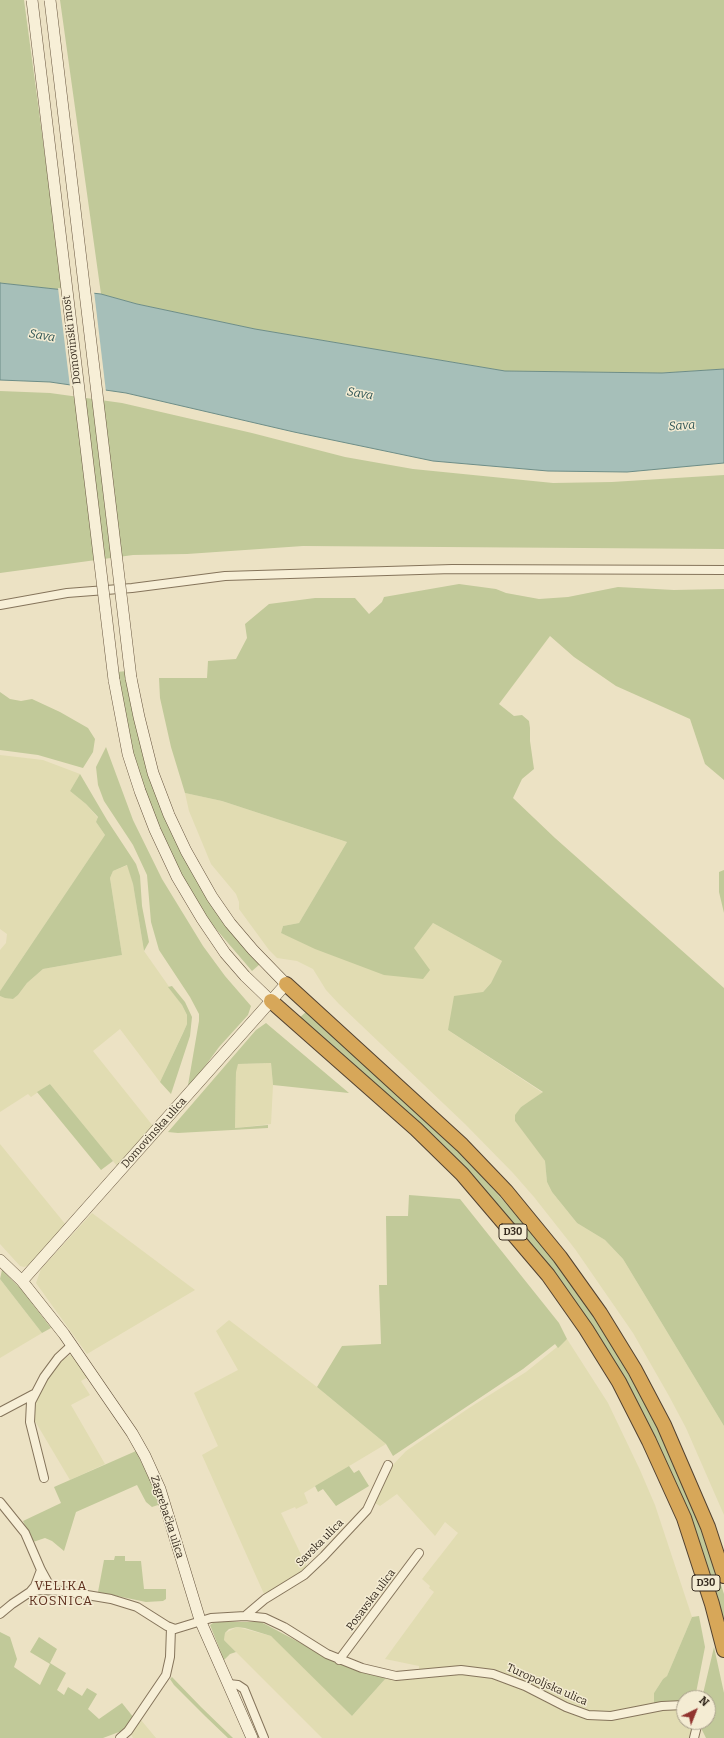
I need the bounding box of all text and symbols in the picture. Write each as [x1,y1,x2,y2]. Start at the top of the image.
street label: Domovinski most [60,295,84,385]
water label: Sava [28,327,56,345]
water label: Sava [346,385,374,403]
water label: Sava [668,418,696,434]
street label: Domovinska ulica [119,1095,189,1171]
road number: D30 [499,1224,527,1240]
street label: Zagrebačka ulica [147,1474,187,1560]
street label: Savska ulica [294,1517,346,1569]
street label: Posavska ulica [344,1567,398,1633]
road number: D30 [692,1575,720,1591]
district label: VELIKA KOSNICA [29,1578,93,1609]
street label: Turopoljska ulica [505,1661,589,1709]
north arrow [676,1690,716,1730]
text: N [696,1694,711,1709]

